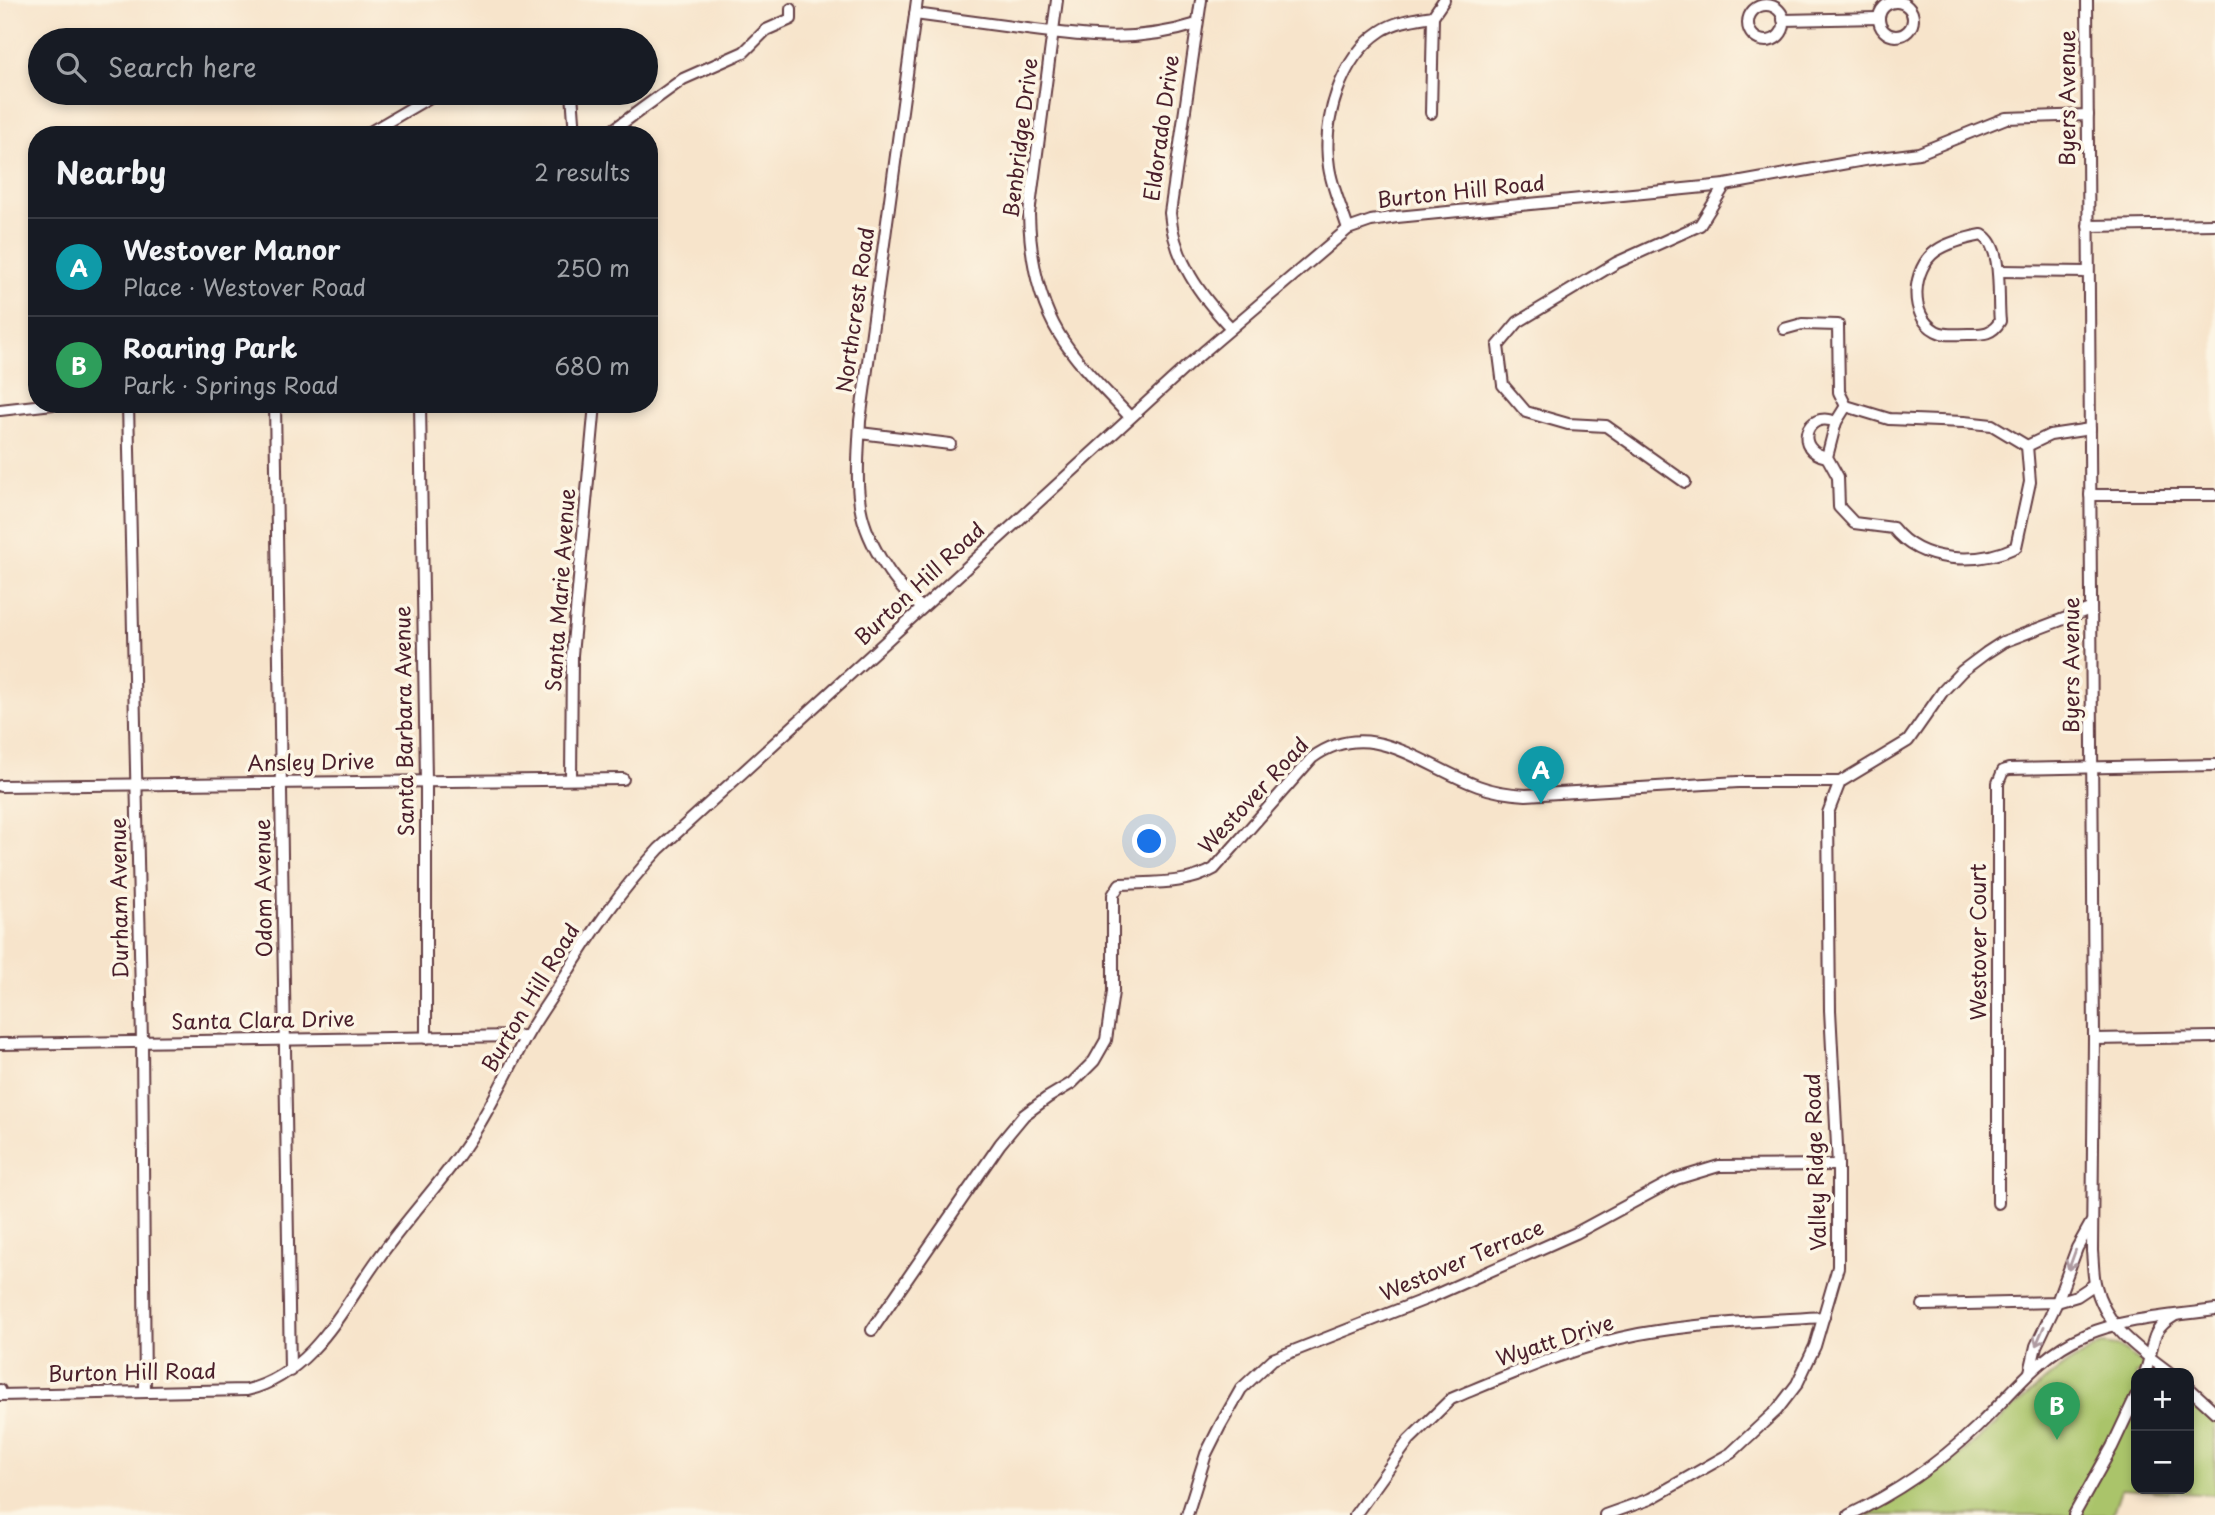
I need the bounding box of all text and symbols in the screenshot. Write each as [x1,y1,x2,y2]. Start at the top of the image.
search box [28,28,658,105]
street label: Byers Avenue [2050,30,2082,166]
text: Search here [108,47,257,86]
icon: search [52,48,90,86]
street label: Eldorado Drive [1134,53,1186,203]
street label: Benbridge Drive [993,56,1045,220]
text: Nearby [56,149,166,194]
text: 2 results [534,154,630,189]
street label: Burton Hill Road [1375,165,1546,215]
street label: Northcrest Road [827,225,881,394]
text: Westover Manor [123,230,340,269]
text: A [70,250,88,285]
text: 250 m [556,250,630,285]
text: Place · Westover Road [123,269,366,304]
text: Roaring Park [123,328,297,367]
text: B [71,348,87,383]
text: 680 m [554,348,630,383]
text: Park · Springs Road [123,367,339,402]
street label: Santa Marie Avenue [536,487,582,693]
street label: Burton Hill Road [846,513,991,652]
street label: Byers Avenue [2054,597,2086,733]
street label: Santa Barbara Avenue [385,605,421,837]
street label: Westover Road [1190,729,1315,860]
street label: Ansley Drive [247,744,375,778]
pin: A [1518,746,1564,804]
street label: Durham Avenue [101,817,135,979]
street label: Odom Avenue [245,818,279,958]
your location [1132,824,1166,858]
street label: Westover Court [1961,864,1993,1021]
street label: Burton Hill Road [472,917,586,1077]
street label: Santa Clara Drive [171,1001,355,1037]
street label: Valley Ridge Road [1795,1073,1833,1251]
street label: Westover Terrace [1374,1210,1548,1308]
one-way arrow [2065,1249,2078,1271]
street label: Wyatt Drive [1491,1305,1617,1373]
one-way arrow [2033,1325,2046,1347]
street label: Burton Hill Road [47,1354,216,1388]
map controls [2131,1368,2194,1494]
button: + [2131,1368,2194,1431]
pin: B [2034,1382,2080,1440]
button: − [2131,1431,2194,1494]

